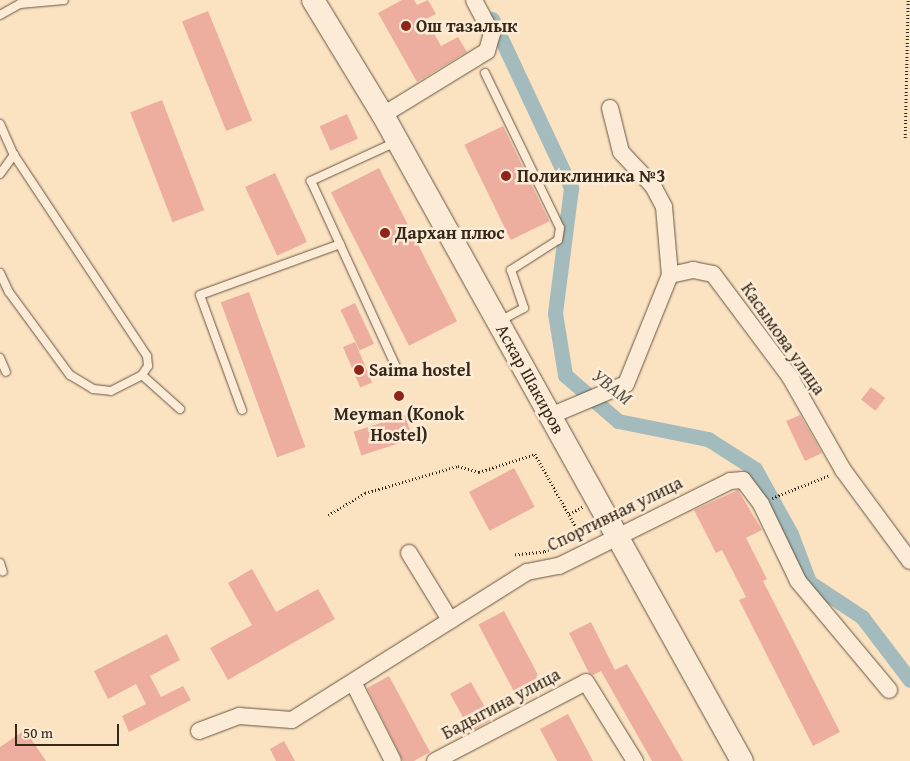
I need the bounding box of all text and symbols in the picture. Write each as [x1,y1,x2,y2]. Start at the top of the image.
place label: Ош тазалык [416,15,517,37]
marker: Ош тазалык [400,20,412,32]
place label: Поликлиника №3 [517,165,666,187]
marker: Поликлиника №3 [499,169,513,183]
place label: Дархан плюс [395,222,505,244]
marker: Дархан плюс [379,227,391,239]
street label: Касымова улица [736,279,830,399]
street label: Аскар Шакиров [491,320,569,438]
place label: Saima hostel [369,359,471,381]
marker: Saima hostel [353,364,365,376]
water label: УВАМ [587,364,637,410]
marker: Meyman (Konok Hostel) [393,390,405,402]
place label: Meyman (Konok Hostel) [334,404,464,446]
street label: Спортивная улица [544,472,686,556]
street label: Бадыгина улица [438,664,564,744]
scale bar [18,714,121,746]
text: 50 m [23,722,53,743]

